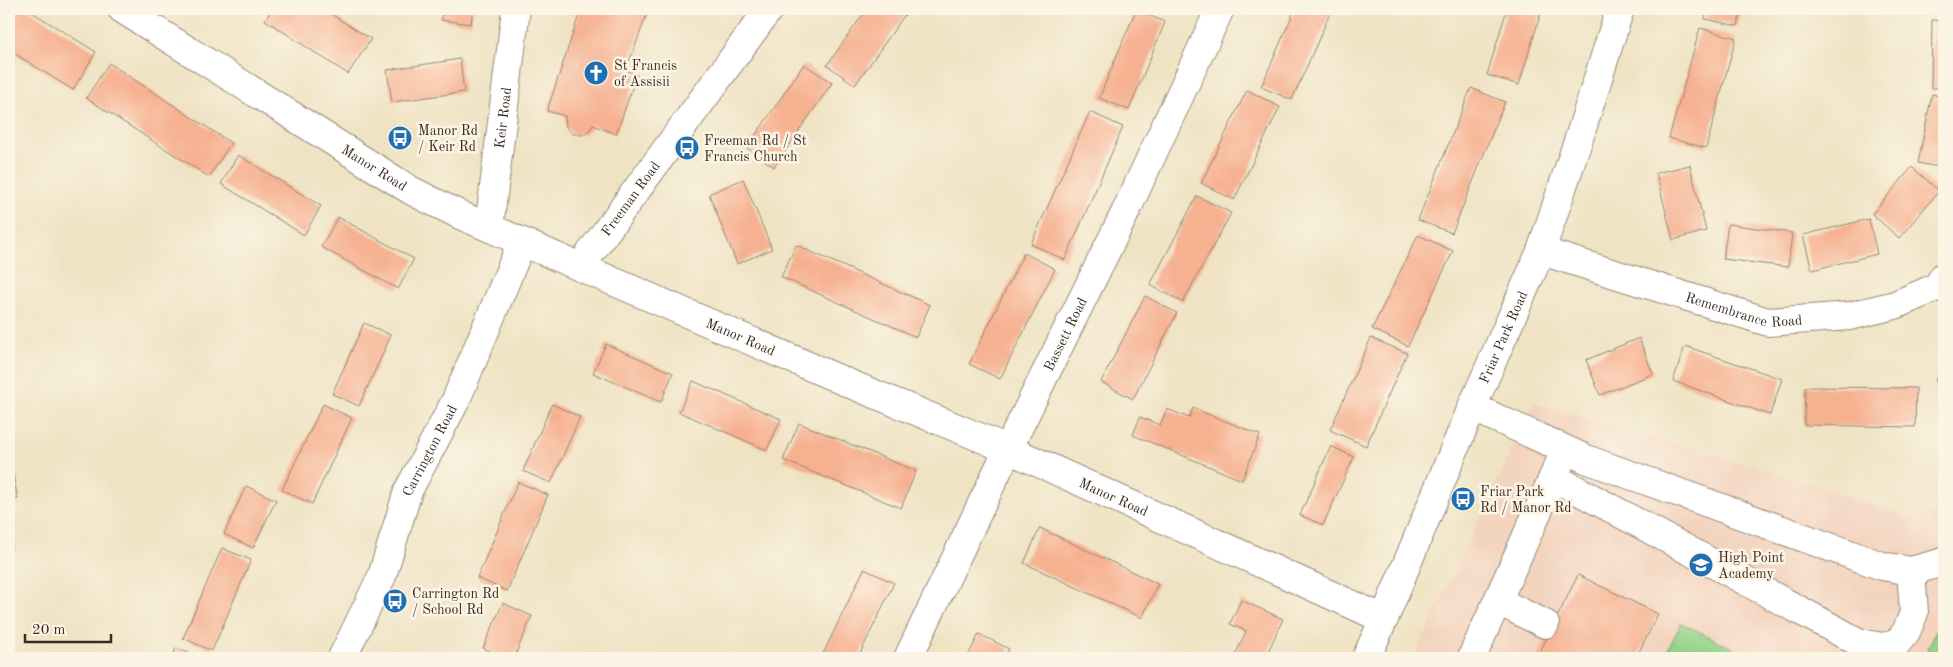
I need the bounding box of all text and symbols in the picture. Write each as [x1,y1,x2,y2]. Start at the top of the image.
place label: St Francis of Assisii [614,59,677,89]
church icon: St Francis of Assisii [583,60,609,86]
street label: Keir Road [493,86,514,149]
place label: Manor Rd / Keir Rd [418,124,478,154]
bus stop icon: Manor Rd / Keir Rd [387,125,413,151]
place label: Freeman Rd / St Francis Church [704,134,807,164]
bus stop icon: Freeman Rd / St Francis Church [674,135,700,161]
street label: Manor Road [339,143,409,194]
street label: Freeman Road [599,159,663,239]
street label: Friar Park Road [1477,289,1530,386]
street label: Remembrance Road [1684,291,1803,330]
street label: Bassett Road [1042,295,1090,374]
street label: Manor Road [704,316,777,359]
street label: Carrington Road [401,403,460,498]
street label: Manor Road [1077,476,1150,519]
place label: Friar Park Rd / Manor Rd [1480,485,1572,515]
bus stop icon: Friar Park Rd / Manor Rd [1450,486,1476,512]
place label: High Point Academy [1718,551,1784,581]
school or university icon: High Point Academy [1688,552,1714,578]
place label: Carrington Rd / School Rd [412,587,499,617]
bus stop icon: Carrington Rd / School Rd [382,588,408,614]
scale bar [25,612,111,644]
text: 20 m [32,623,66,638]

